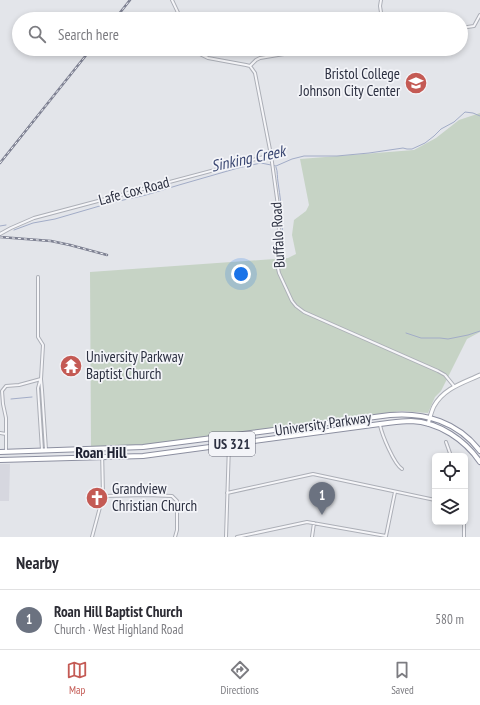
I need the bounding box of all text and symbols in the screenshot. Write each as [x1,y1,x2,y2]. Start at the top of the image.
search box [12,12,468,56]
icon: search [26,23,48,45]
text: Search here [58,25,119,44]
place label: Bristol College Johnson City Center [298,64,401,100]
school or university icon: Bristol College Johnson City Center [403,70,429,96]
water label: Sinking Creek [209,140,289,176]
street label: Lafe Cox Road [96,172,171,209]
street label: Buffalo Road [266,202,289,268]
your location [231,264,251,284]
place label: University Parkway Baptist Church [86,347,184,383]
temple icon: University Parkway Baptist Church [58,353,84,379]
street label: University Parkway [273,407,373,440]
road number: US 321 [209,432,255,456]
district label: Roan Hill [75,442,127,462]
map controls [432,453,468,525]
button: locate [432,453,468,489]
place label: Grandview Christian Church [112,479,197,515]
pin: 1 [309,482,335,515]
church icon: Grandview Christian Church [84,485,110,511]
button: layers [432,489,468,525]
text: Nearby [16,552,59,574]
text: Roan Hill Baptist Church [54,602,183,621]
text: 1 [26,611,32,628]
text: 580 m [435,611,464,628]
text: Church · West Highland Road [54,621,183,638]
tab: Map [66,659,88,697]
tab: Directions [221,659,259,697]
tab: Saved [391,659,414,697]

